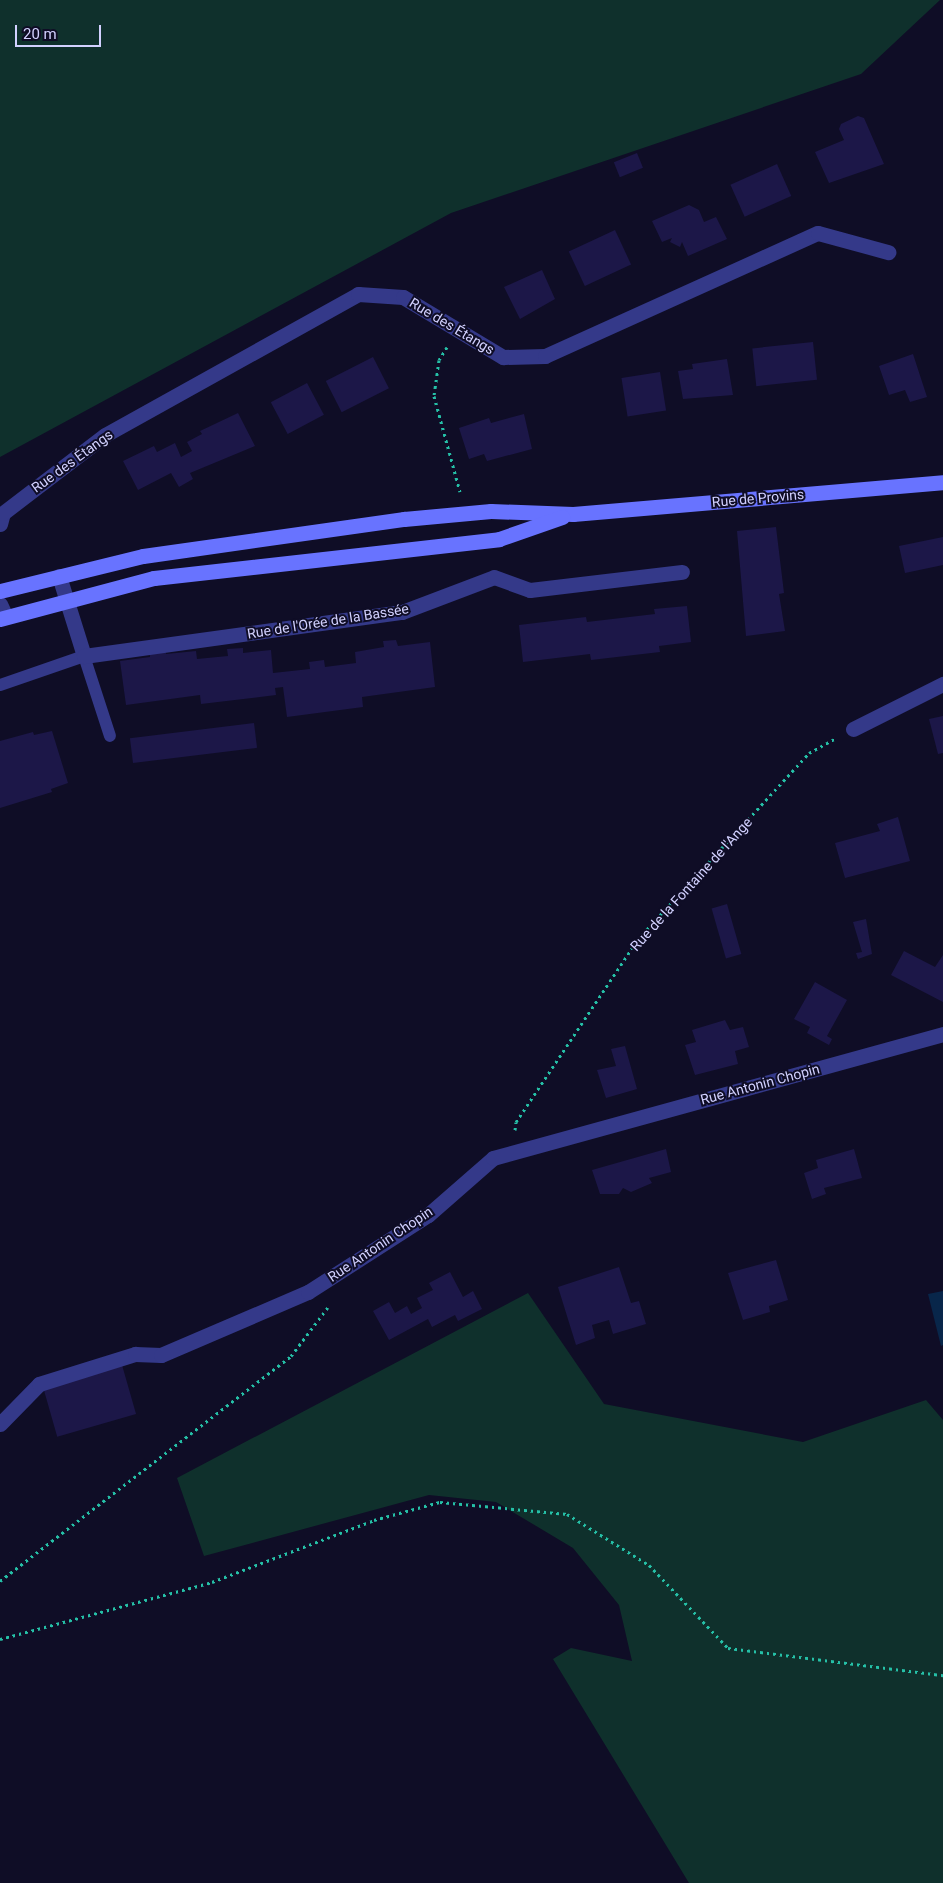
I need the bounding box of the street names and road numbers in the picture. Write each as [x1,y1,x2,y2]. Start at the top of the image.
street label: Rue des Étangs [406,294,498,358]
street label: Rue des Étangs [28,426,116,496]
street label: Rue de Provins [711,486,805,510]
street label: Rue de l'Orée de la Bassée [246,600,410,642]
street label: Rue de la Fontaine de l'Ange [627,814,755,954]
street label: Rue Antonin Chopin [699,1060,821,1108]
street label: Rue Antonin Chopin [324,1203,436,1285]

